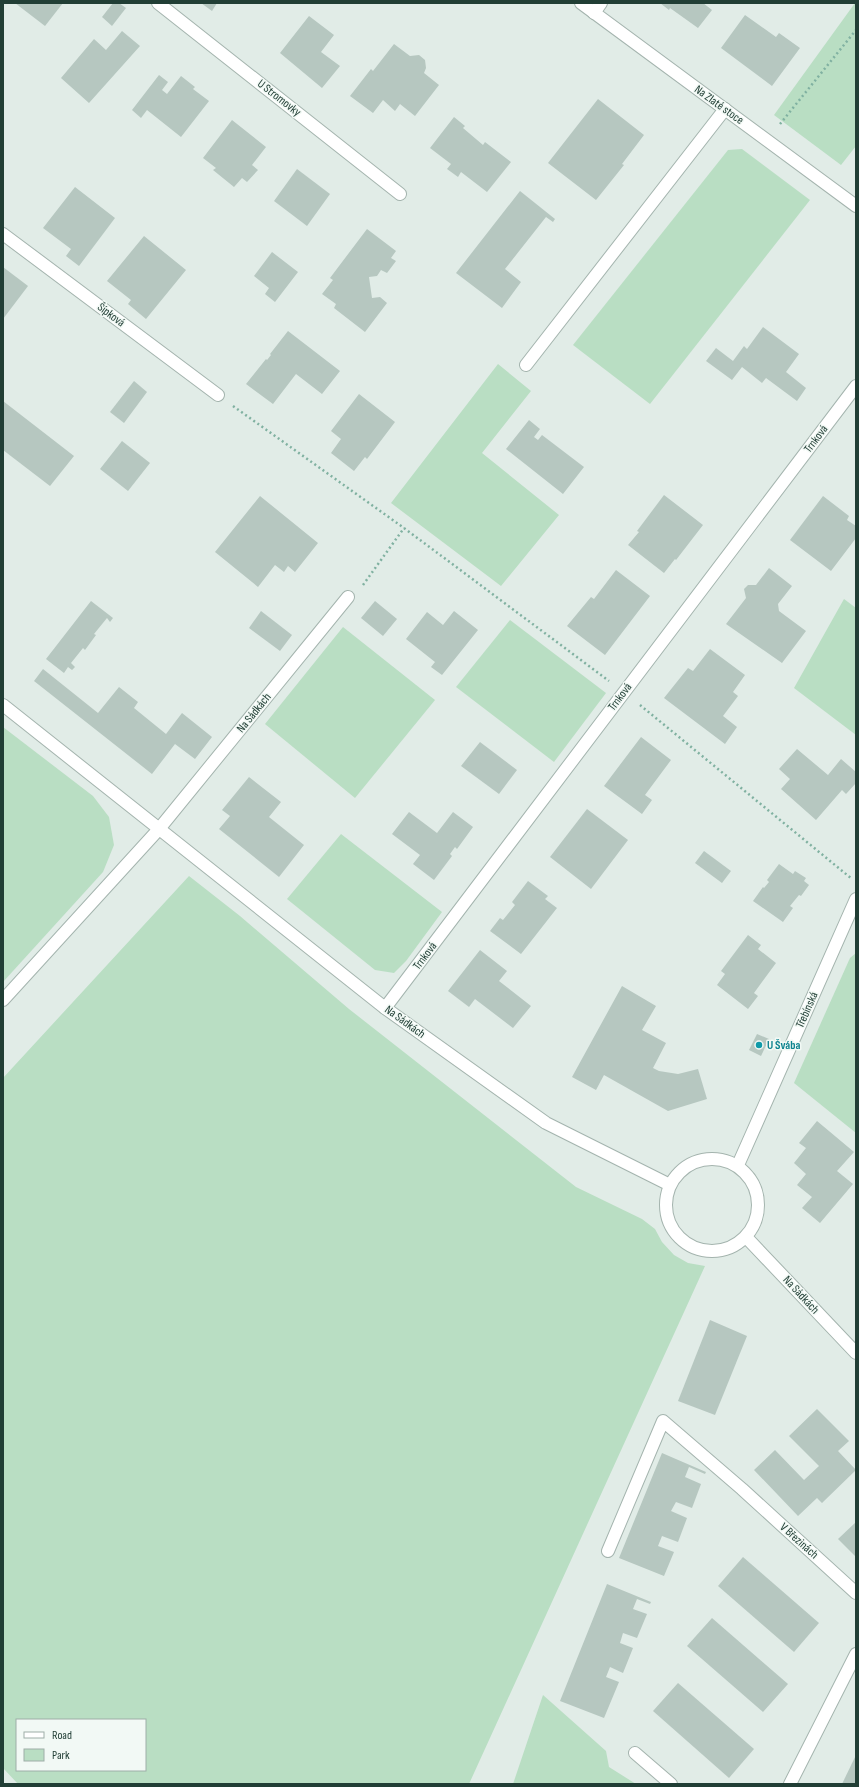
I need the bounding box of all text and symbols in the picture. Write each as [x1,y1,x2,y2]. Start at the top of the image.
street label: U Stromovky [254,76,304,120]
street label: Na Zlaté stoce [691,82,747,128]
street label: Šípková [94,300,128,330]
street label: Trnková [801,422,832,456]
street label: Trnková [605,680,636,714]
street label: Na Sádkách [234,690,274,736]
street label: Trnková [410,939,441,973]
street label: Třebínská [792,989,822,1030]
street label: Na Sádkách [382,1002,428,1042]
place label: U Švába [767,1038,800,1053]
marker: U Švába [754,1040,764,1050]
street label: Na Sádkách [780,1273,822,1317]
street label: V Březinách [777,1520,821,1562]
legend [16,1719,146,1771]
text: Road [52,1728,72,1743]
text: Park [52,1748,70,1763]

